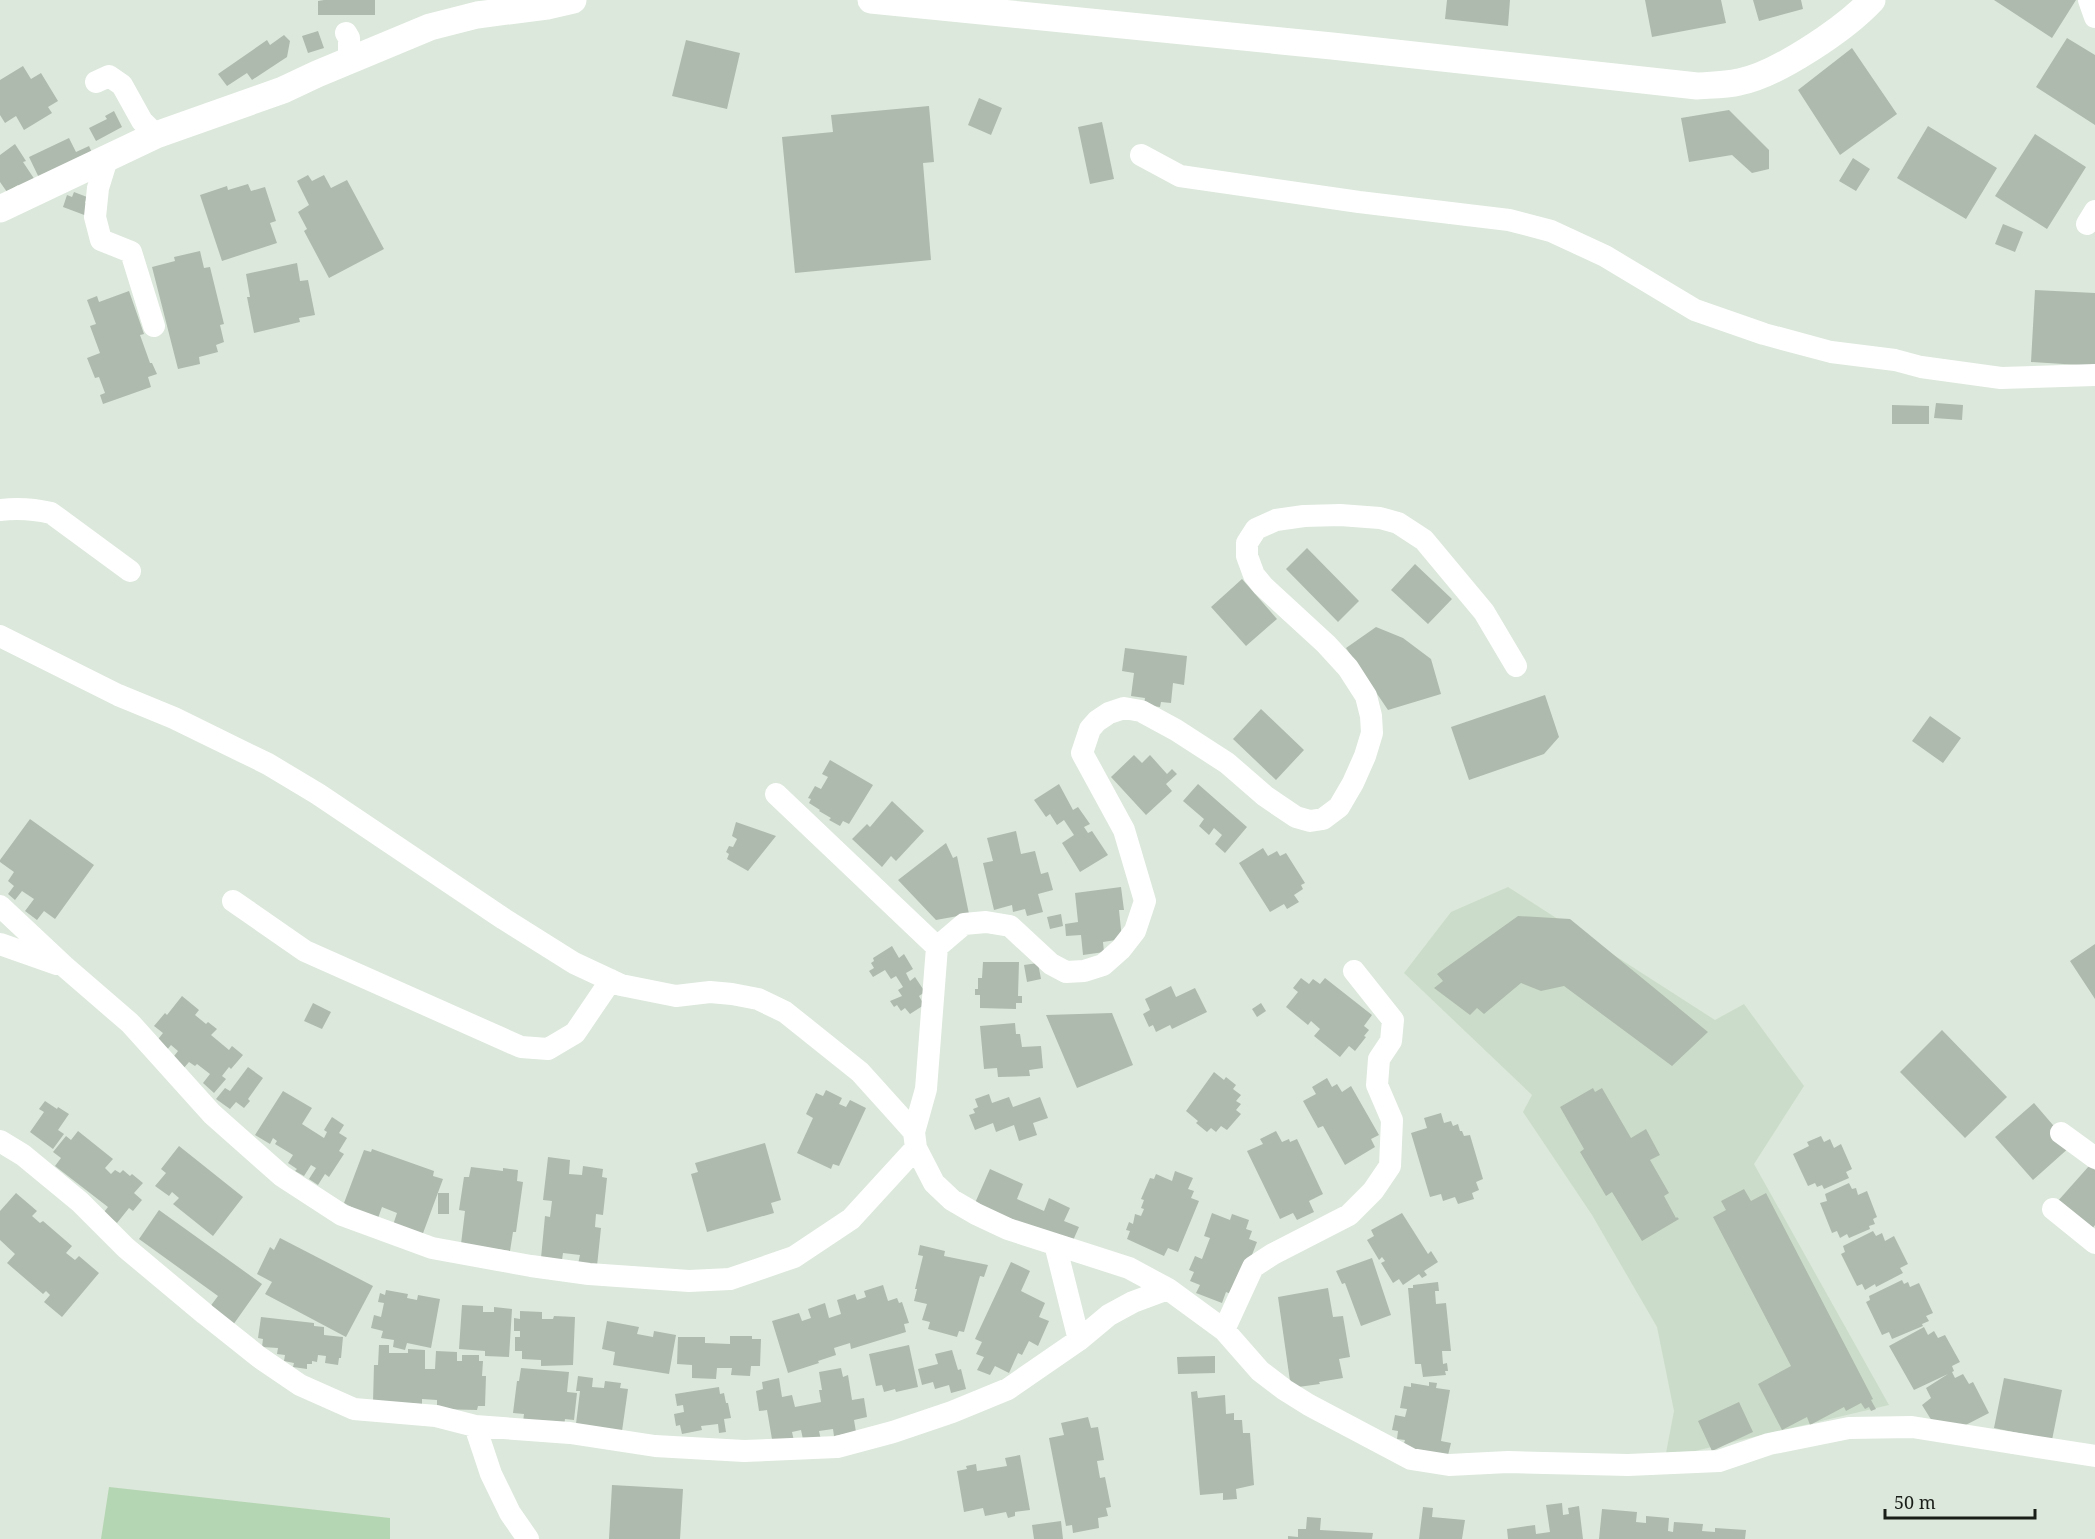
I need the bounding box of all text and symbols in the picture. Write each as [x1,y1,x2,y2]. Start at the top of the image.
scale bar [1885,1482,2035,1520]
text: 50 m [1894,1490,1936,1514]

